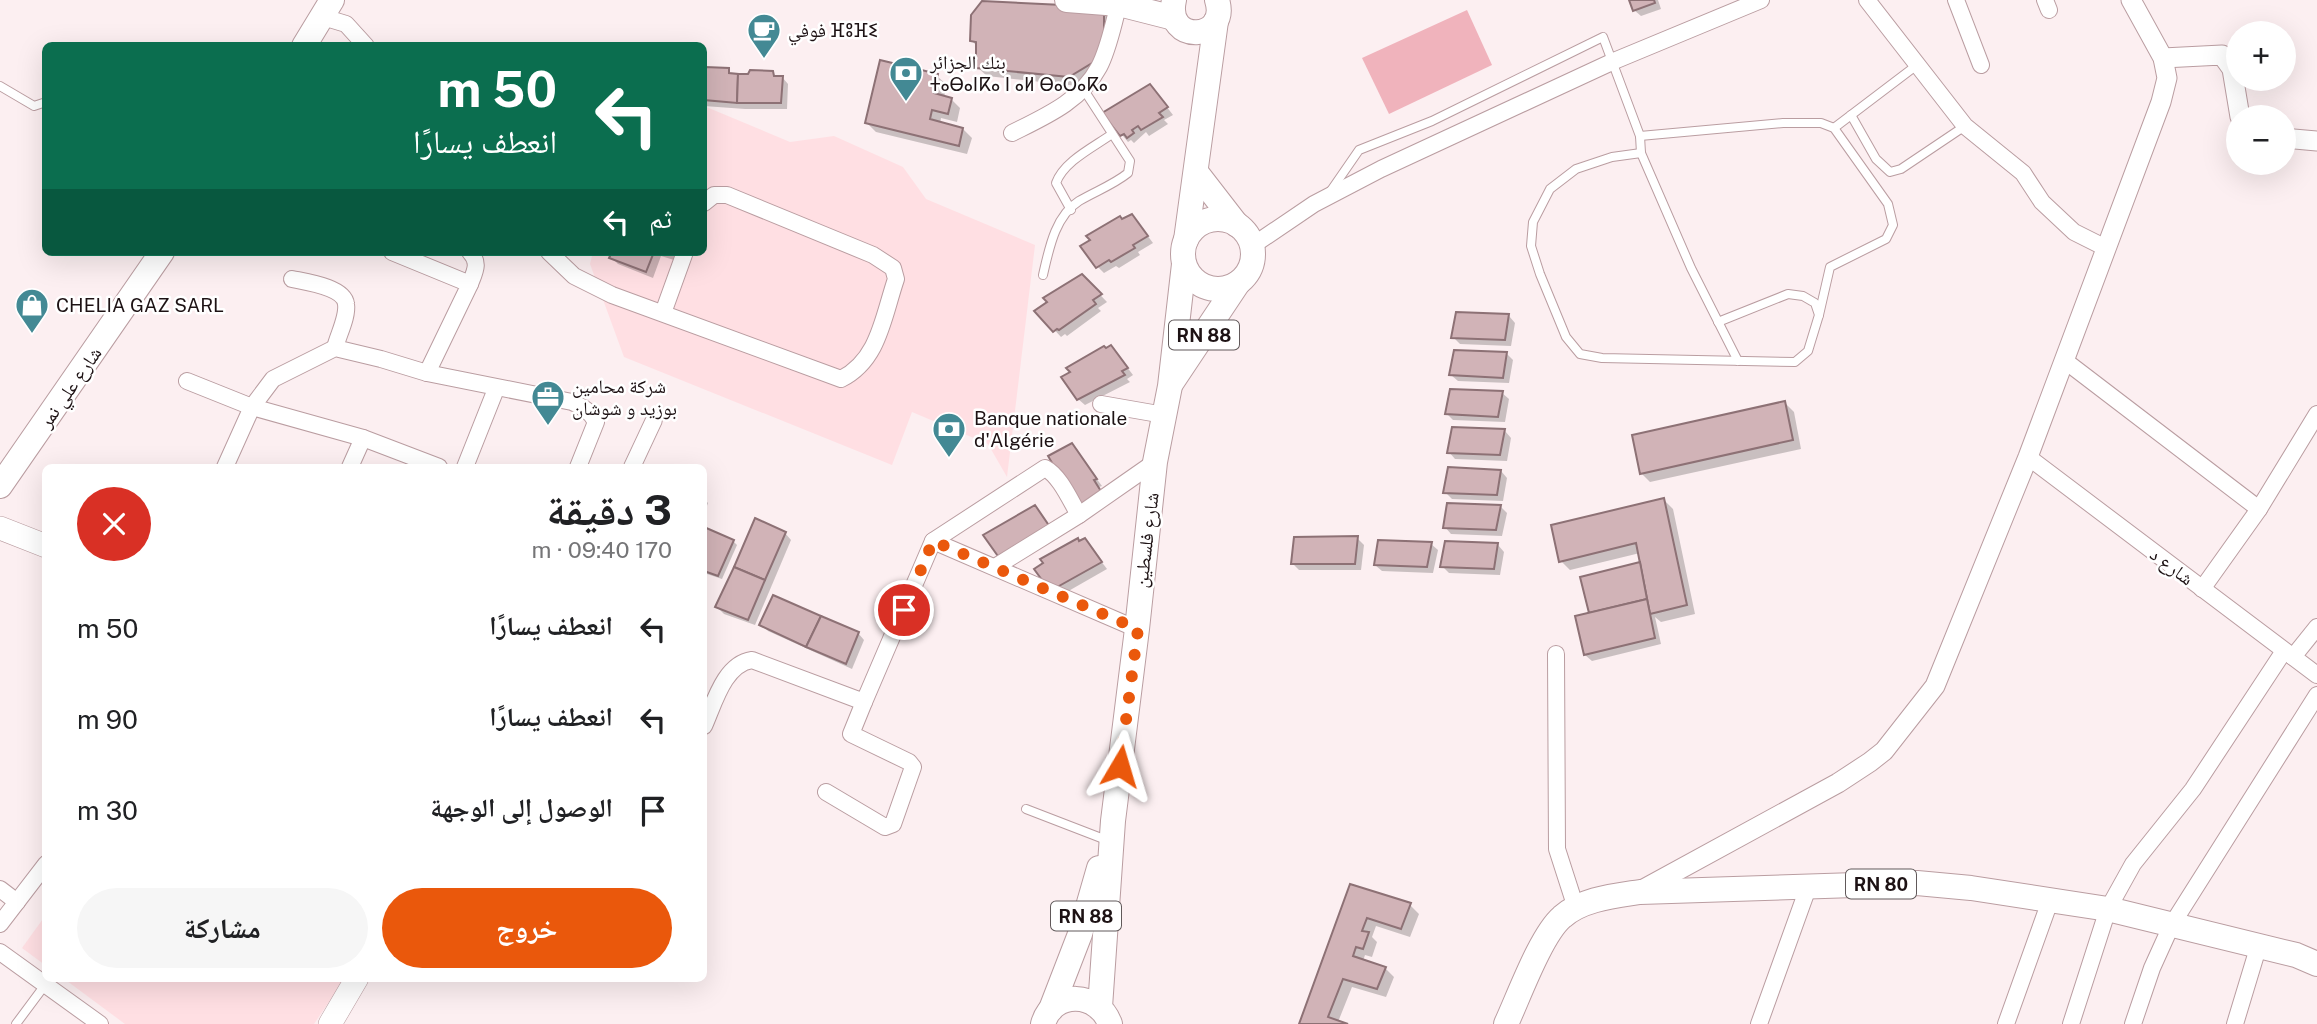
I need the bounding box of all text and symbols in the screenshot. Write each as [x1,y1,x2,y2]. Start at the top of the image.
cafe icon: فوفي ⴼⵓⴼⵉ [745,11,783,60]
place label: فوفي ⴼⵓⴼⵉ [788,19,878,46]
map controls [2226,21,2296,175]
button: + [2226,21,2296,91]
place label: بنك الجزائر ⵜⴰⴱⴰⵏⴽⴰ ⵏ ⴰⵍ ⴱⴰⵔⴰⴽⴰ [929,51,1108,95]
bank icon: بنك الجزائر ⵜⴰⴱⴰⵏⴽⴰ ⵏ ⴰⵍ ⴱⴰⵔⴰⴽⴰ [887,54,925,103]
text: 50 m [437,60,557,118]
icon: left [581,70,672,161]
button: − [2226,105,2296,175]
text: انعطف يسارًا [413,123,557,160]
icon: left [597,203,635,241]
text: ثم [649,203,672,234]
shop icon: CHELIA GAZ SARL [13,286,51,335]
place label: CHELIA GAZ SARL [56,294,224,316]
road number: RN 88 [1169,320,1239,349]
street label: شارع علي نمر [34,342,110,435]
place label: شركة محامين بوزيد و شوشان [572,375,677,420]
office icon: شركة محامين بوزيد و شوشان [529,378,567,427]
place label: Banque nationale d'Algérie [974,407,1127,451]
bank icon: Banque nationale d'Algérie [930,410,968,459]
text: 3 دقيقة [546,485,672,534]
button: close [77,487,151,561]
street label: شارع فلسطين [1129,491,1164,589]
text: 170 m · 09:40 [532,536,672,563]
street label: شارع د [2145,543,2198,590]
pin [874,580,934,640]
icon: arrive [885,591,923,629]
text: انعطف يسارًا [489,610,613,641]
icon: left [634,610,672,648]
text: 50 m [77,613,138,644]
text: انعطف يسارًا [489,701,613,732]
icon: left [634,701,672,739]
text: 90 m [77,704,138,735]
position arrow [1083,729,1157,803]
text: الوصول إلى الوجهة [430,792,613,823]
icon: arrive [634,792,672,830]
text: 30 m [77,795,138,826]
road number: RN 80 [1846,870,1916,898]
button: مشاركة [77,888,368,968]
button: خروج [382,888,672,968]
road number: RN 88 [1051,902,1121,931]

